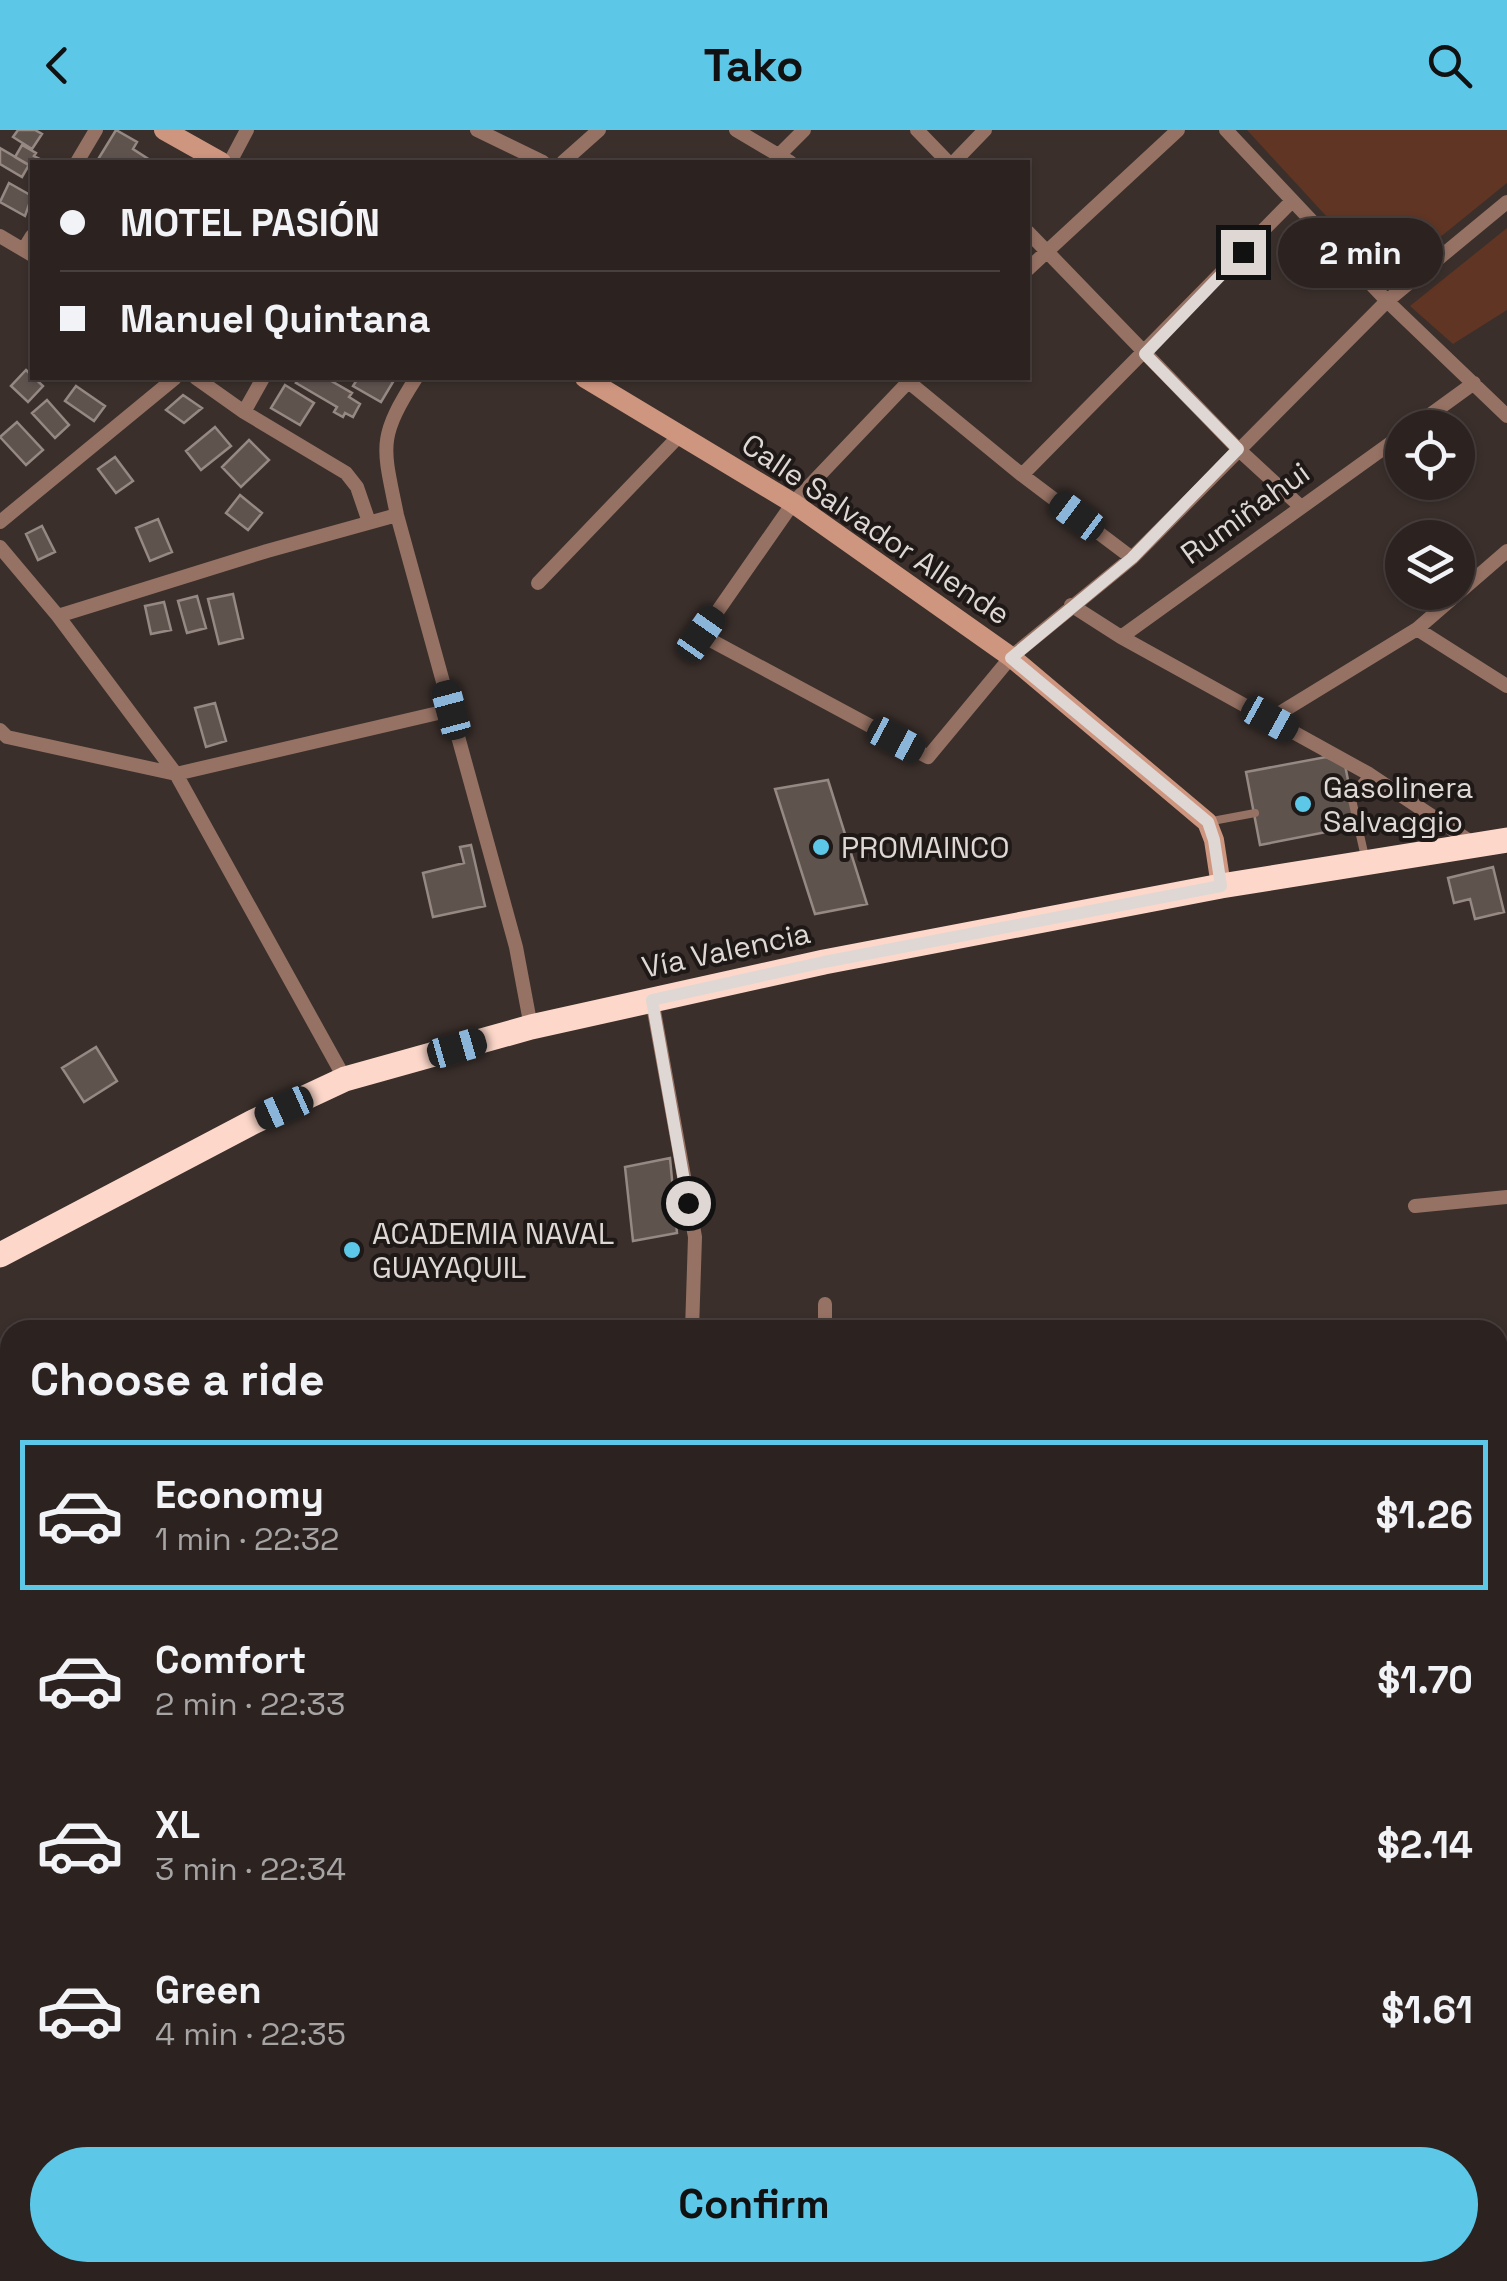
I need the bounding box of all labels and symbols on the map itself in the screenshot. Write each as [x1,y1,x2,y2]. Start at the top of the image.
callout: 2 min [1278,217,1443,287]
route end [1221,230,1266,275]
street label: Calle Salvador Allende [734,425,1018,633]
street label: Rumiñahui [1173,453,1317,573]
car [1044,486,1110,546]
car [672,601,730,667]
car [429,677,473,743]
car [1236,691,1304,747]
car [862,713,930,767]
place label: Gasolinera Salvaggio [1323,768,1473,841]
marker: Gasolinera Salvaggio [1292,793,1314,815]
place label: PROMAINCO [841,828,1009,867]
marker: PROMAINCO [810,836,832,858]
street label: Vía Valencia [638,913,814,987]
car [424,1025,490,1071]
car [250,1082,318,1134]
route start [666,1181,711,1226]
place label: ACADEMIA NAVAL GUAYAQUIL [372,1214,614,1287]
marker: ACADEMIA NAVAL GUAYAQUIL [341,1239,363,1261]

